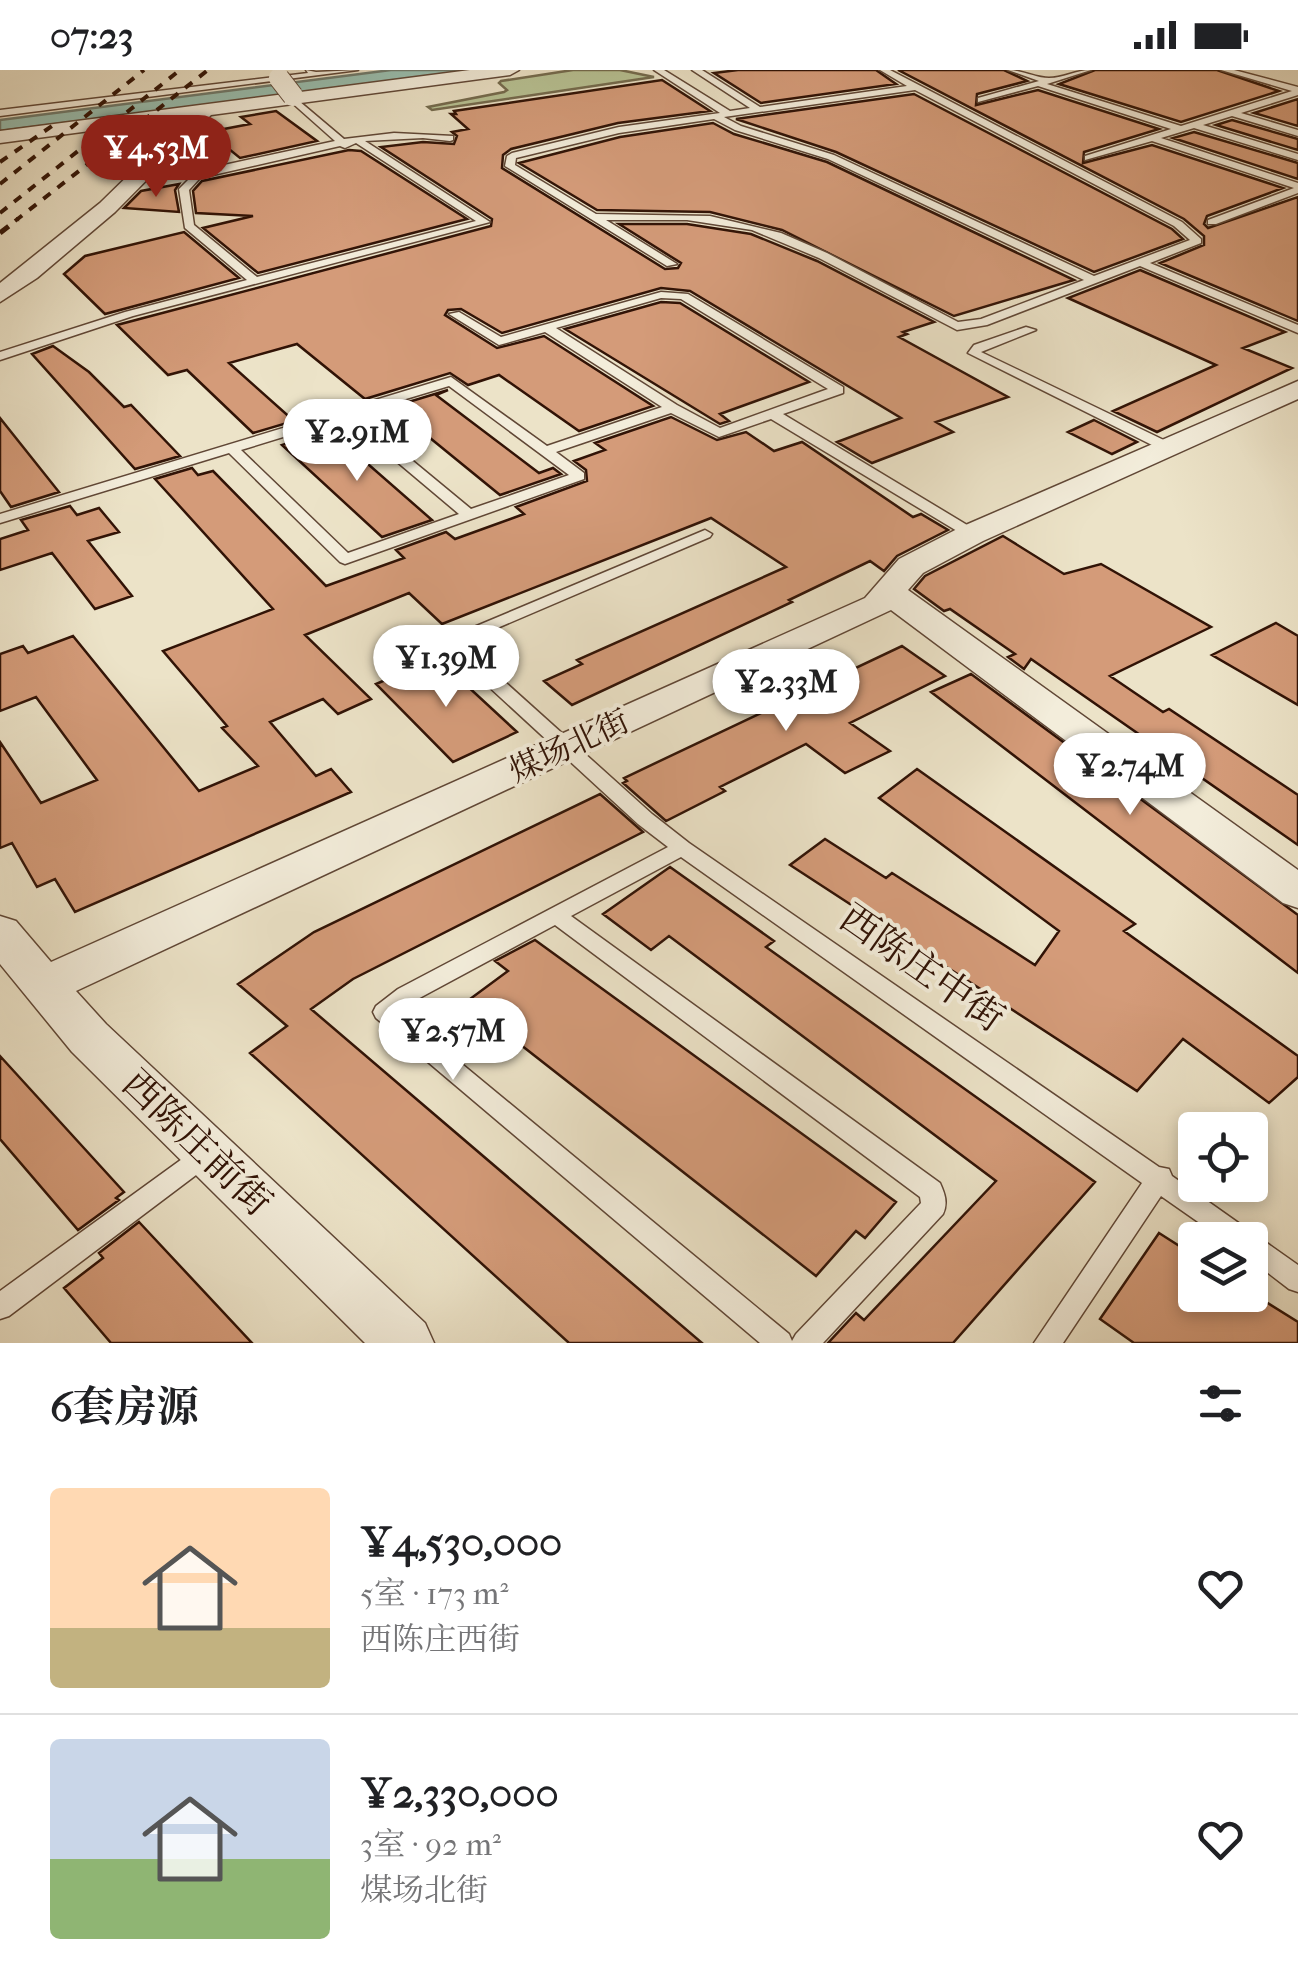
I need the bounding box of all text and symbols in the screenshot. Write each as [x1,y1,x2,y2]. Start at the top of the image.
text: 07:23 [50,13,134,58]
pin: ¥4.53M [75,115,237,200]
text: ¥4.53M [103,129,209,166]
pin: ¥2.91M [276,399,438,484]
text: ¥2.91M [305,413,409,450]
pin: ¥1.39M [365,625,527,710]
text: ¥1.39M [395,639,497,676]
pin: ¥2.33M [705,649,867,734]
text: ¥2.33M [734,663,838,700]
street label: 煤场北街 [503,702,635,790]
pin: ¥2.74M [1049,733,1211,818]
text: ¥2.74M [1076,747,1184,784]
street label: 西陈庄中街 [831,895,1013,1041]
pin: ¥2.57M [372,998,534,1083]
text: ¥2.57M [401,1012,505,1049]
street label: 西陈庄前街 [113,1061,281,1225]
map controls [1178,1112,1268,1312]
button: locate [1178,1112,1268,1202]
button: layers [1178,1222,1268,1312]
icon: filters [1193,1376,1248,1431]
text: 6套房源 [50,1383,199,1432]
text: ¥4,530,000 [360,1518,562,1567]
icon: home [130,1528,250,1648]
icon: heart [1193,1561,1248,1616]
text: 5室 · 173 m² [360,1575,509,1612]
text: 西陈庄西街 [360,1621,520,1658]
text: ¥2,330,000 [360,1769,559,1818]
icon: home [130,1779,250,1899]
icon: heart [1193,1812,1248,1867]
text: 3室 · 92 m² [360,1826,501,1863]
text: 煤场北街 [360,1872,488,1909]

